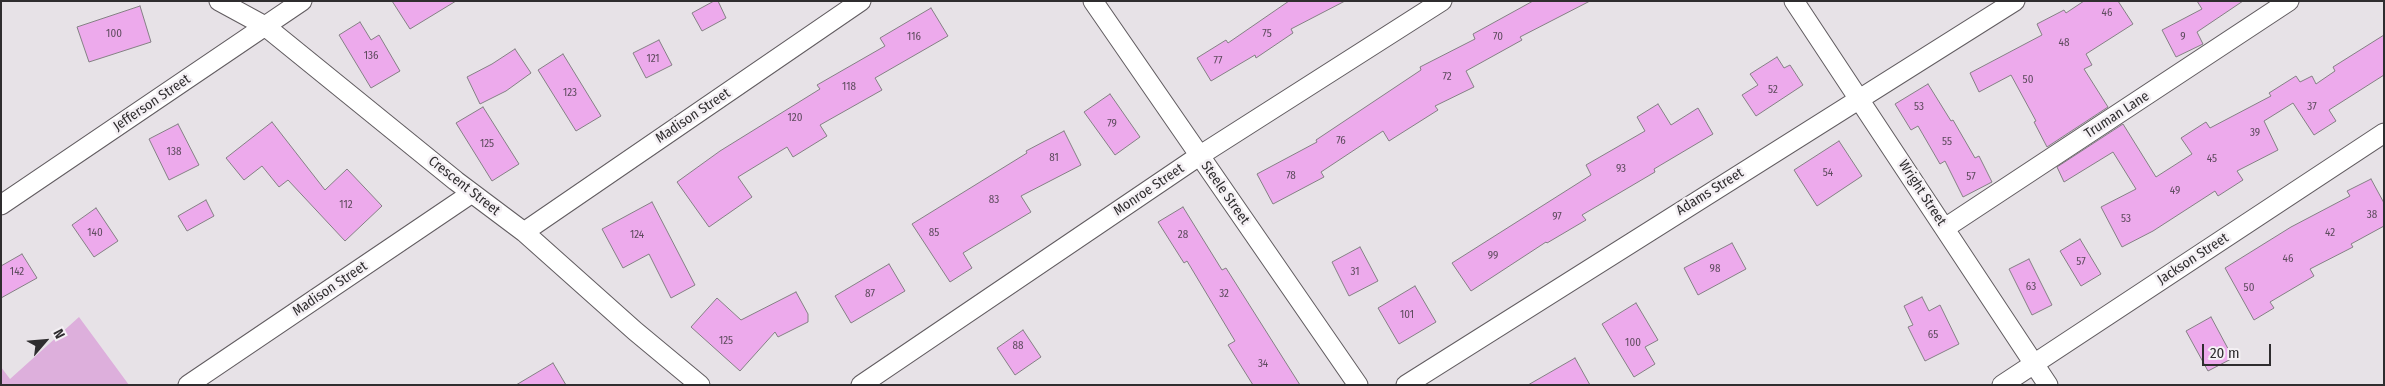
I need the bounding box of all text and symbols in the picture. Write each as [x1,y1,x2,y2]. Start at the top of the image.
house number: 46 [2102,6,2112,20]
house number: 100 [106,27,122,41]
house number: 75 [1262,27,1272,41]
house number: 116 [907,30,921,44]
house number: 70 [1493,30,1503,44]
house number: 9 [2180,30,2186,44]
house number: 48 [2059,36,2069,50]
house number: 136 [364,49,378,63]
house number: 121 [646,52,660,66]
house number: 77 [1214,54,1222,68]
house number: 72 [1442,70,1452,84]
street label: Jefferson Street [110,71,194,135]
house number: 50 [2023,73,2033,87]
house number: 118 [842,80,856,94]
house number: 52 [1768,83,1778,97]
street label: Madison Street [653,85,733,147]
house number: 123 [563,86,577,100]
street label: Truman Lane [2081,88,2153,142]
house number: 53 [1914,100,1924,114]
house number: 37 [2307,100,2317,114]
house number: 120 [788,111,802,125]
house number: 79 [1107,117,1117,131]
house number: 39 [2250,126,2260,140]
house number: 76 [1336,134,1346,148]
house number: 55 [1942,135,1952,149]
house number: 125 [480,137,494,151]
house number: 138 [167,145,181,159]
house number: 81 [1049,151,1059,165]
house number: 45 [2207,152,2217,166]
street label: Crescent Street [425,153,503,219]
street label: Wright Street [1895,157,1949,229]
street label: Steele Street [1197,158,1253,228]
street label: Monroe Street [1111,160,1187,220]
house number: 93 [1616,162,1626,176]
street label: Adams Street [1673,165,1747,219]
house number: 54 [1823,166,1833,180]
house number: 78 [1286,169,1296,183]
house number: 57 [1966,170,1976,184]
house number: 49 [2170,184,2180,198]
house number: 83 [989,193,999,207]
house number: 112 [339,198,353,212]
house number: 38 [2367,208,2377,222]
house number: 97 [1552,210,1562,224]
house number: 53 [2121,212,2131,226]
house number: 140 [87,226,103,240]
house number: 85 [929,226,939,240]
house number: 42 [2325,226,2335,240]
house number: 124 [630,228,644,242]
house number: 28 [1178,228,1188,242]
street label: Jackson Street [2154,230,2232,288]
house number: 99 [1488,249,1498,263]
house number: 46 [2283,252,2293,266]
house number: 57 [2076,255,2086,269]
street label: Madison Street [290,258,370,320]
house number: 98 [1710,262,1720,276]
house number: 142 [10,265,24,279]
house number: 31 [1351,265,1359,279]
house number: 63 [2026,280,2036,294]
house number: 50 [2244,281,2254,295]
house number: 87 [865,287,875,301]
house number: 32 [1219,287,1229,301]
house number: 101 [1400,308,1414,322]
north arrow [20,316,70,366]
text: N [49,326,68,342]
house number: 65 [1928,328,1938,342]
house number: 125 [719,334,733,348]
scale bar [2205,334,2274,366]
house number: 100 [1625,336,1641,350]
house number: 88 [1013,339,1023,353]
text: 20 m [2210,344,2240,362]
house number: 34 [1258,357,1268,371]

